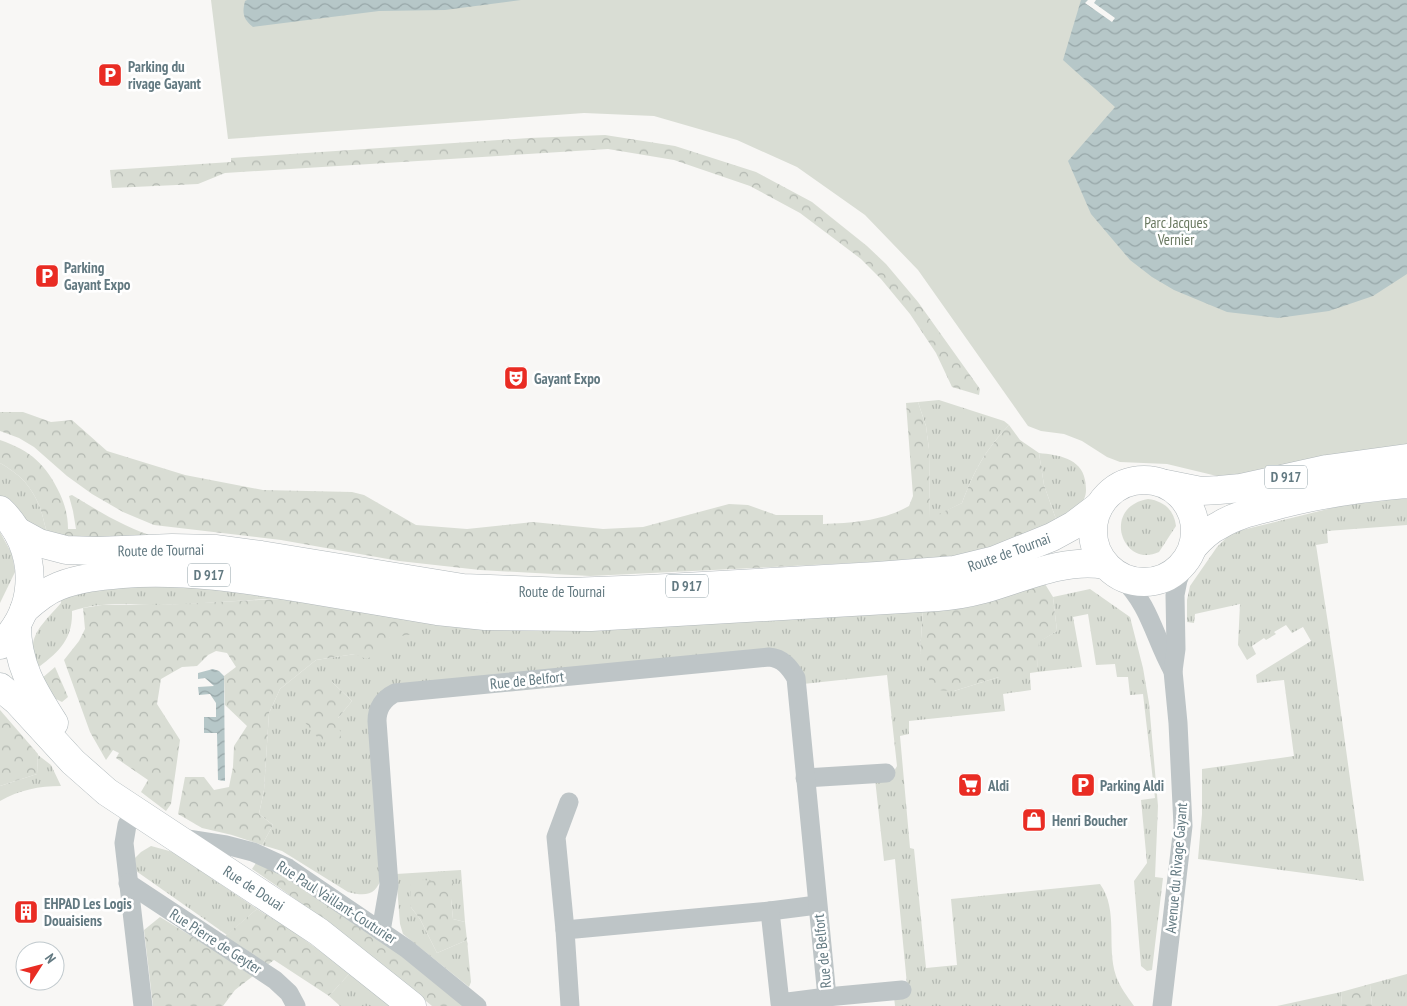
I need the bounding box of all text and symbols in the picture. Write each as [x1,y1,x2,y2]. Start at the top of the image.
place label: Parking du rivage Gayant [128,57,202,93]
parking icon: Parking du rivage Gayant [97,62,123,88]
park label: Parc Jacques Vernier [1144,213,1208,249]
place label: Parking Gayant Expo [64,258,131,294]
parking icon: Parking Gayant Expo [34,263,60,289]
theatre icon: Gayant Expo [503,365,529,391]
place label: Gayant Expo [534,369,601,388]
road number: D 917 [1265,466,1307,488]
street label: Route de Tournai [965,528,1053,576]
street label: Route de Tournai [118,540,204,560]
road number: D 917 [188,564,230,586]
road number: D 917 [666,574,708,598]
street label: Route de Tournai [519,582,605,601]
street label: Rue de Belfort [489,667,565,693]
supermarket icon: Aldi [957,772,983,798]
parking icon: Parking Aldi [1070,772,1096,798]
place label: Aldi [987,776,1009,795]
place label: Parking Aldi [1100,776,1164,795]
street label: Avenue du Rivage Gayant [1161,802,1191,934]
shop icon: Henri Boucher [1021,807,1047,833]
place label: Henri Boucher [1052,811,1128,830]
street label: Rue Paul Vaillant-Couturier [273,856,401,948]
street label: Rue de Douai [220,861,288,915]
place label: EHPAD Les Logis Douaisiens [44,894,132,930]
building icon: EHPAD Les Logis Douaisiens [13,899,39,925]
street label: Rue Pierre de Geyter [166,904,266,978]
street label: Rue de Belfort [809,913,835,989]
north arrow [15,941,65,991]
text: N [41,950,60,967]

